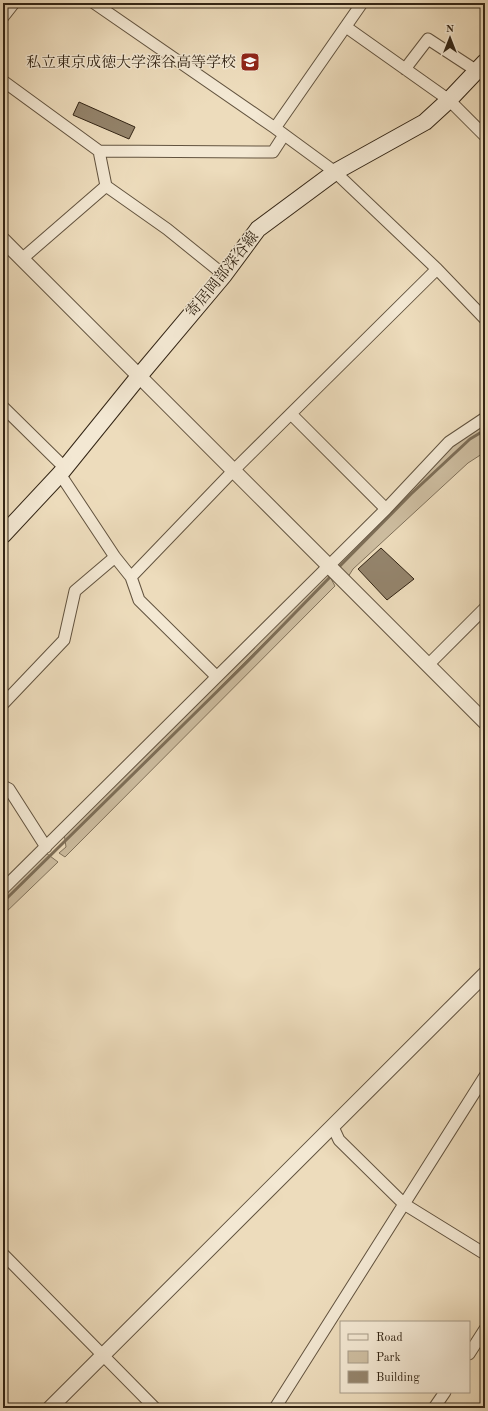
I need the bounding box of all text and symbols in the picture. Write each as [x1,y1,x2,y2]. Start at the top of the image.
north arrow [430,18,470,58]
text: N [446,24,455,35]
school or university icon: 私立東京成徳大学深谷高等学校 [239,51,261,73]
place label: 私立東京成徳大学深谷高等学校 [26,54,236,71]
street label: 寄居岡部深谷線 [183,228,262,320]
legend [340,1321,470,1393]
text: Road [376,1332,403,1344]
text: Park [376,1352,401,1364]
text: Building [376,1372,420,1384]

